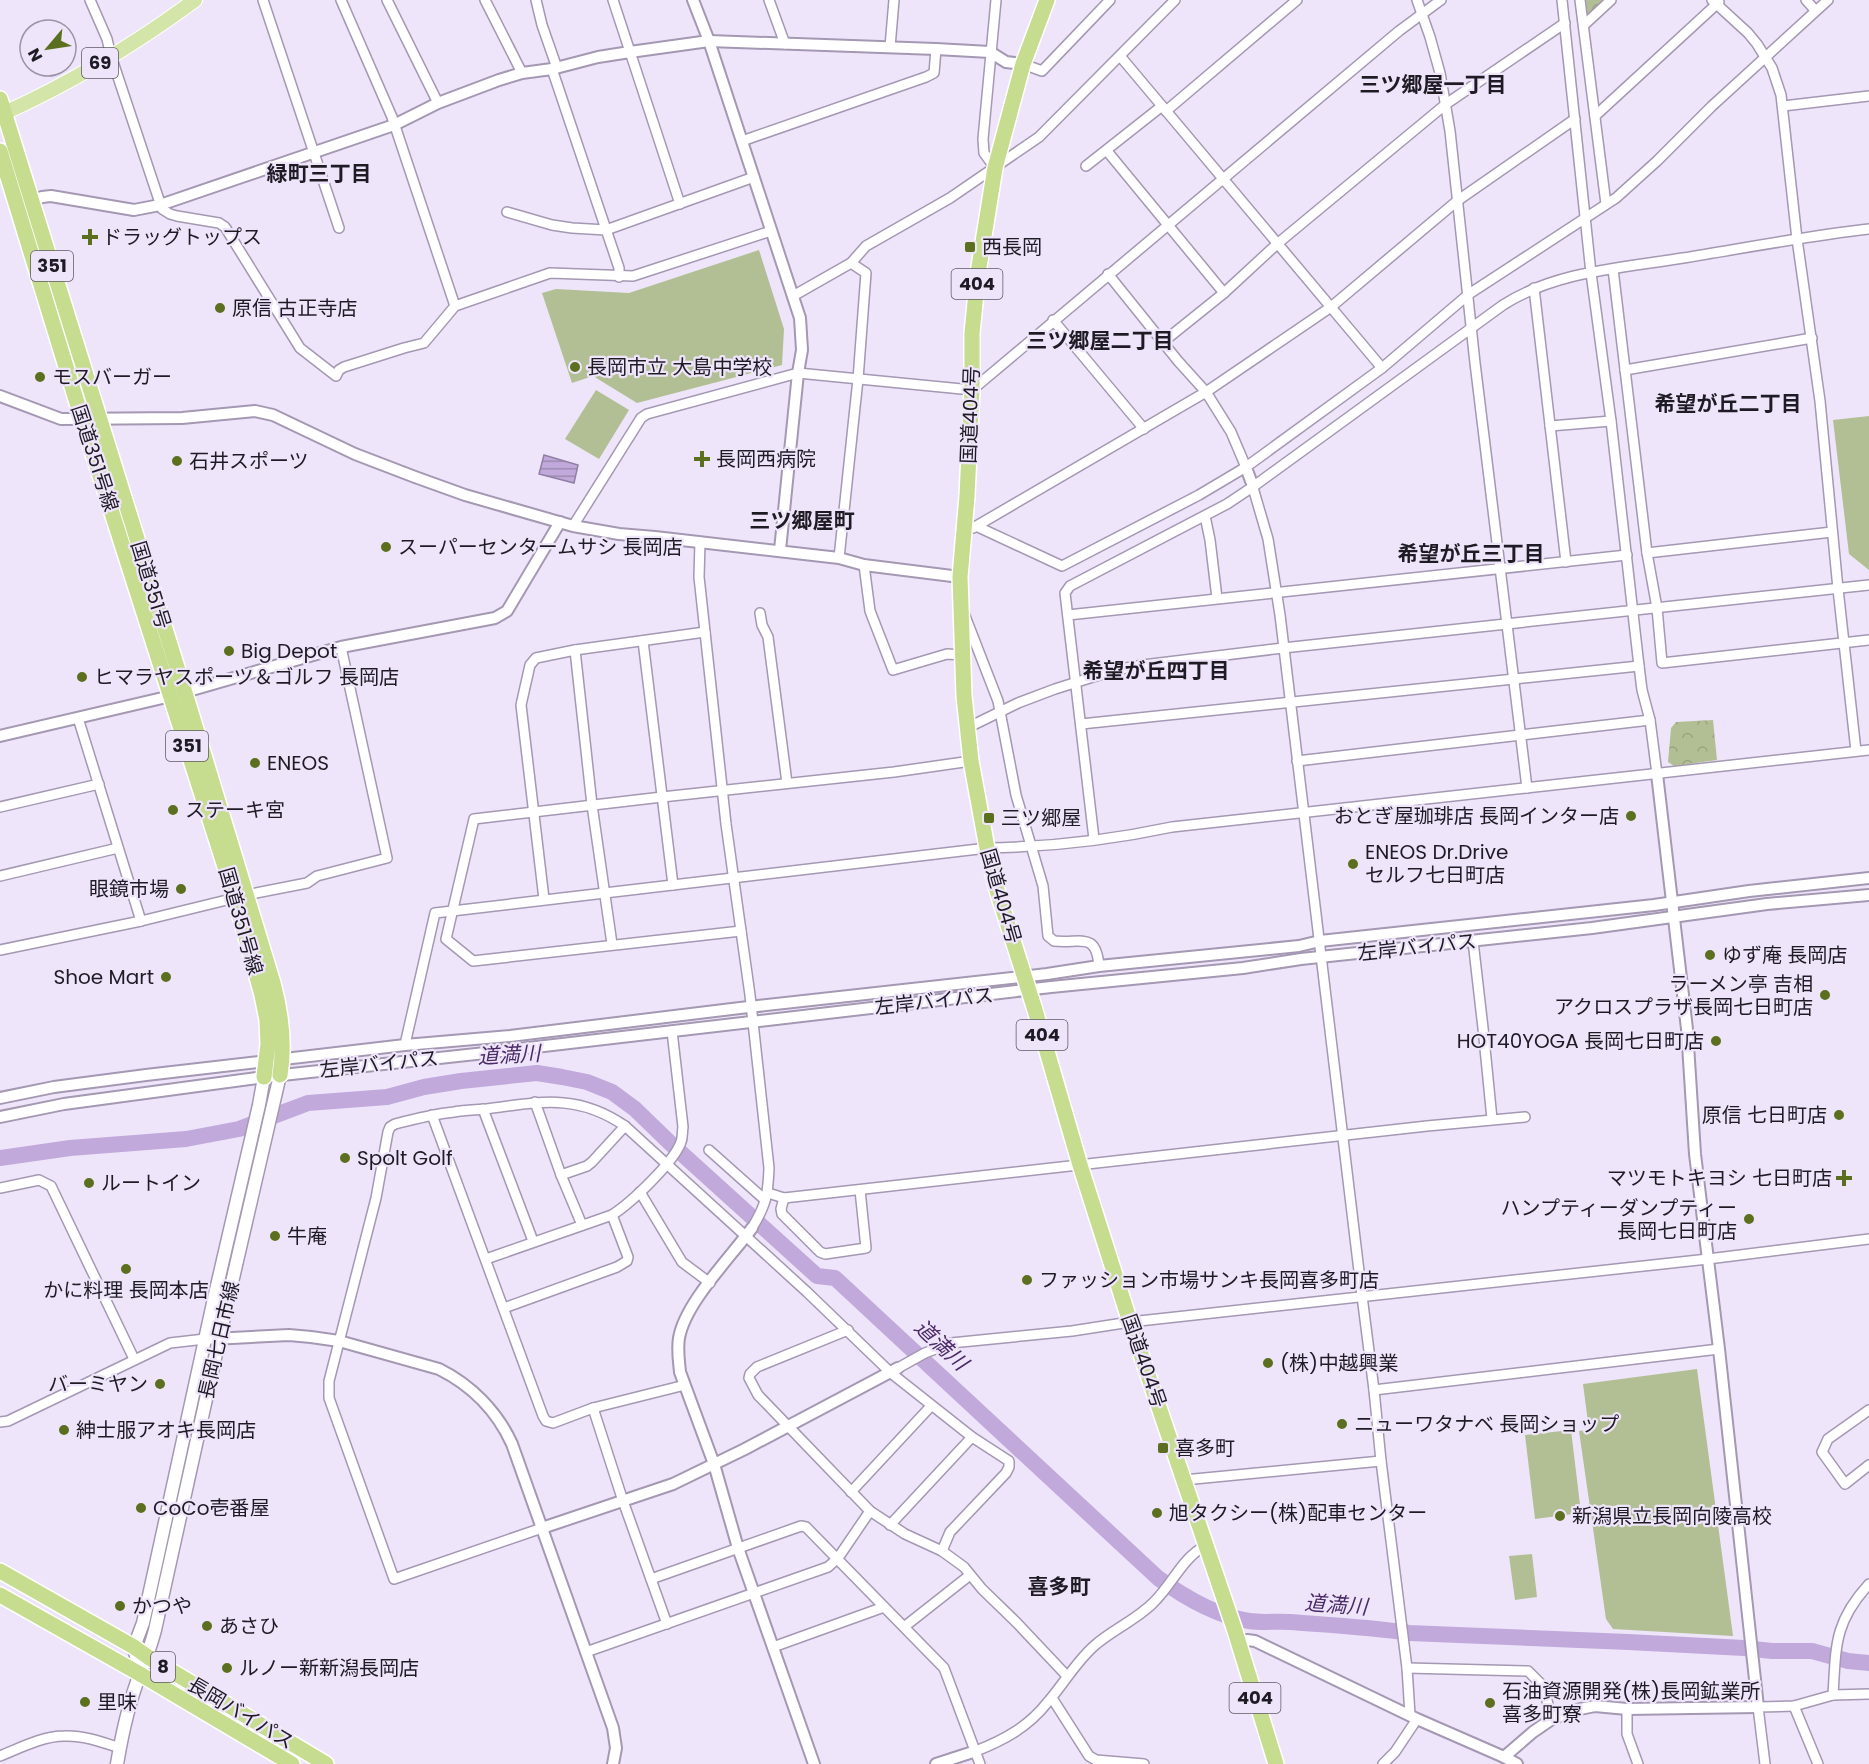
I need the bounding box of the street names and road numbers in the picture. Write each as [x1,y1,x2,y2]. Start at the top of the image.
road number: 69 [82,48,118,78]
road number: 351 [31,251,73,281]
road number: 404 [952,269,1002,299]
street label: 国道404号 [954,366,986,464]
street label: 国道351号線 [65,401,125,515]
street label: 国道351号 [124,538,178,632]
road number: 351 [166,731,208,761]
street label: 国道404号 [974,845,1028,947]
street label: 国道351号線 [212,864,270,978]
street label: 左岸バイパス [1356,927,1478,967]
street label: 左岸バイパス [873,981,995,1021]
road number: 404 [1016,1020,1068,1050]
street label: 左岸バイパス [318,1044,440,1084]
street label: 長岡七日市線 [192,1278,246,1402]
street label: 国道404号 [1115,1310,1173,1412]
road number: 8 [151,1652,175,1682]
street label: 長岡バイパス [183,1670,299,1756]
road number: 404 [1230,1683,1280,1713]

